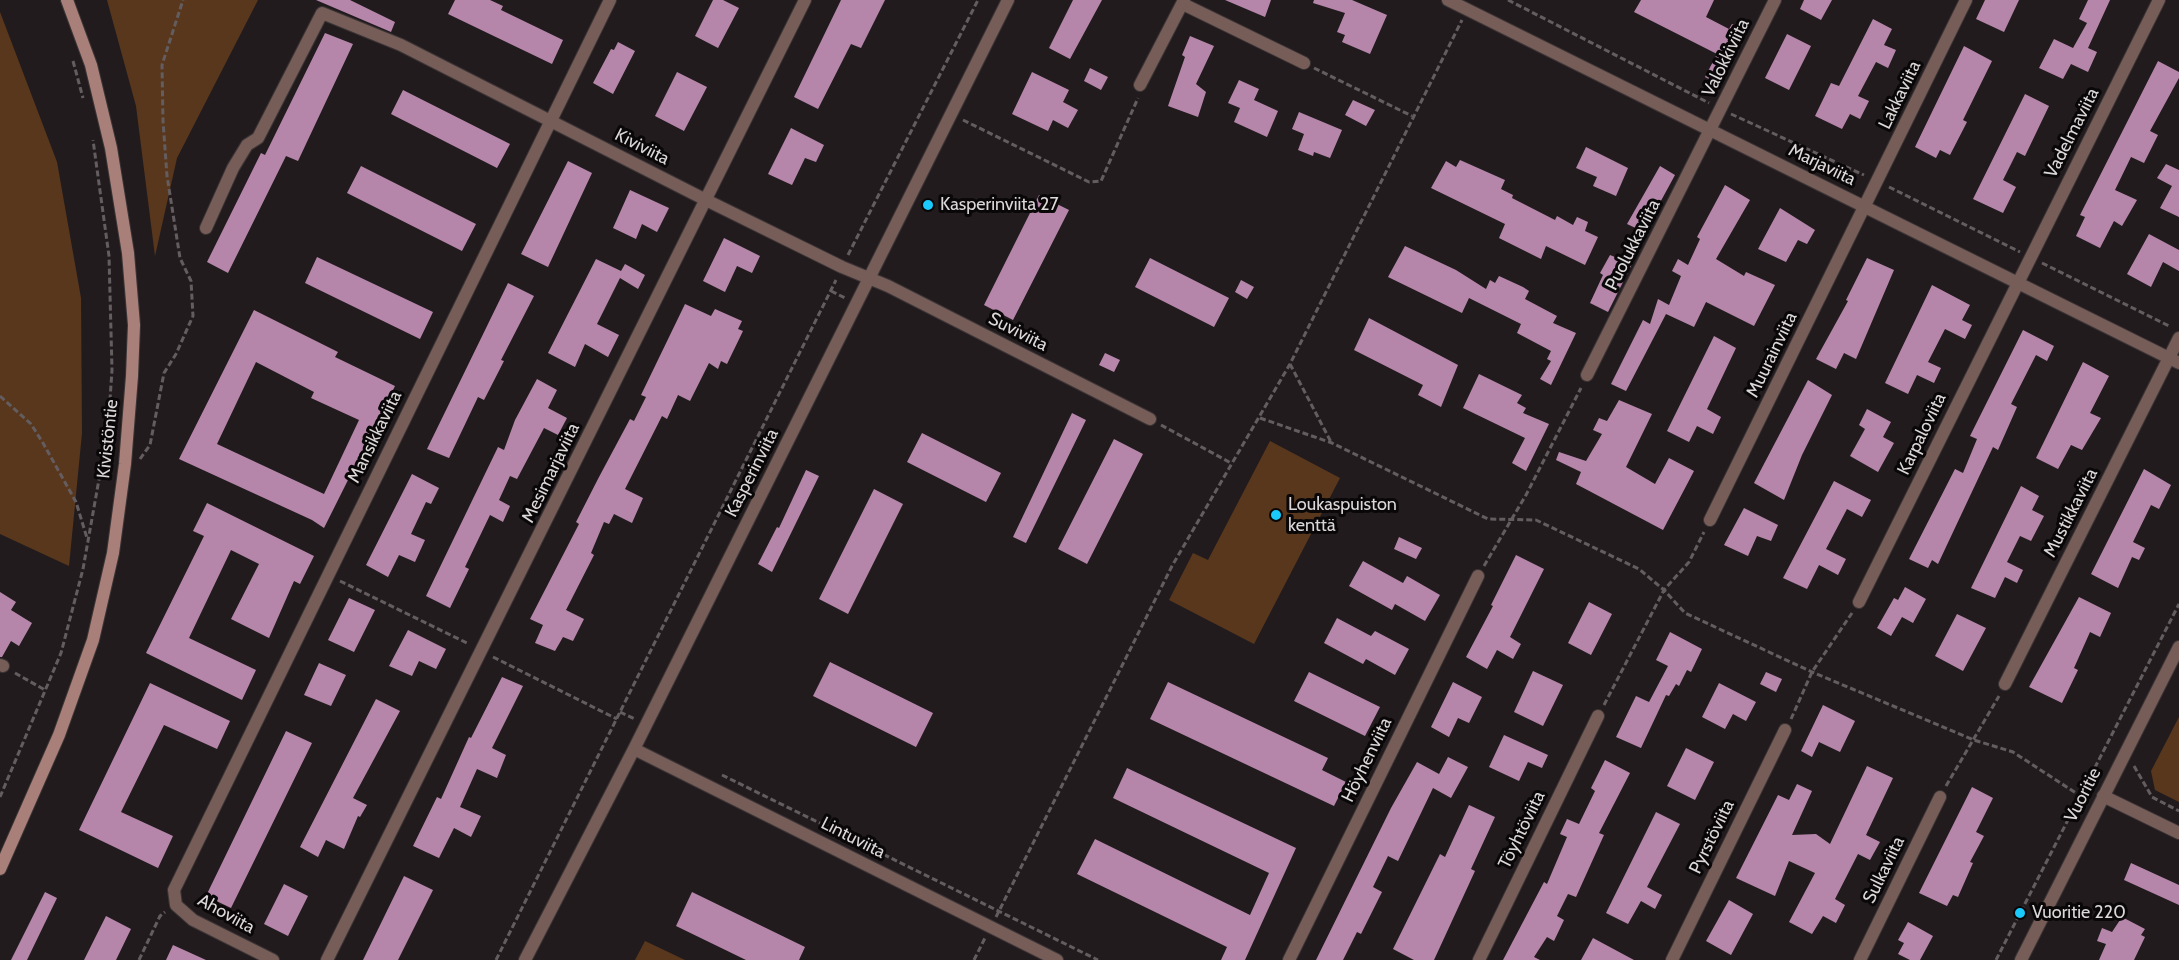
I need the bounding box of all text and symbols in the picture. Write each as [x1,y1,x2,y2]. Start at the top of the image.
street label: Valokkiviita [1698,15,1754,101]
street label: Lakkaviita [1874,57,1926,133]
street label: Vadelmaviita [2040,85,2104,181]
street label: Kiviviita [611,124,673,170]
street label: Marjaviita [1785,139,1859,191]
place label: Kasperinviita 27 [940,194,1059,216]
street label: Puolukkaviita [1601,196,1665,294]
marker: Kasperinviita 27 [921,198,935,212]
street label: Suviviita [985,308,1051,356]
street label: Muurainviita [1742,309,1802,401]
street label: Mansikkaviita [343,387,407,487]
street label: Karpaloviita [1893,390,1951,478]
street label: Kivistöntie [93,398,123,480]
street label: Mesimarjaviita [518,420,584,526]
street label: Kasperinviita [721,425,783,521]
street label: Mustikkaviita [2039,465,2103,561]
place label: Loukaspuiston kenttä [1288,494,1397,536]
marker: Loukaspuiston kenttä [1269,508,1283,522]
street label: Höyhenviita [1337,714,1397,806]
street label: Vuoritie [2060,764,2106,826]
street label: Töyhtöviita [1494,788,1550,872]
street label: Pyrstöviita [1685,797,1739,877]
street label: Lintuviita [817,813,889,863]
street label: Sulkaviita [1859,833,1909,907]
street label: Ahoviita [194,890,258,938]
place label: Vuoritie 220 [2032,902,2126,924]
marker: Vuoritie 220 [2013,906,2027,920]

